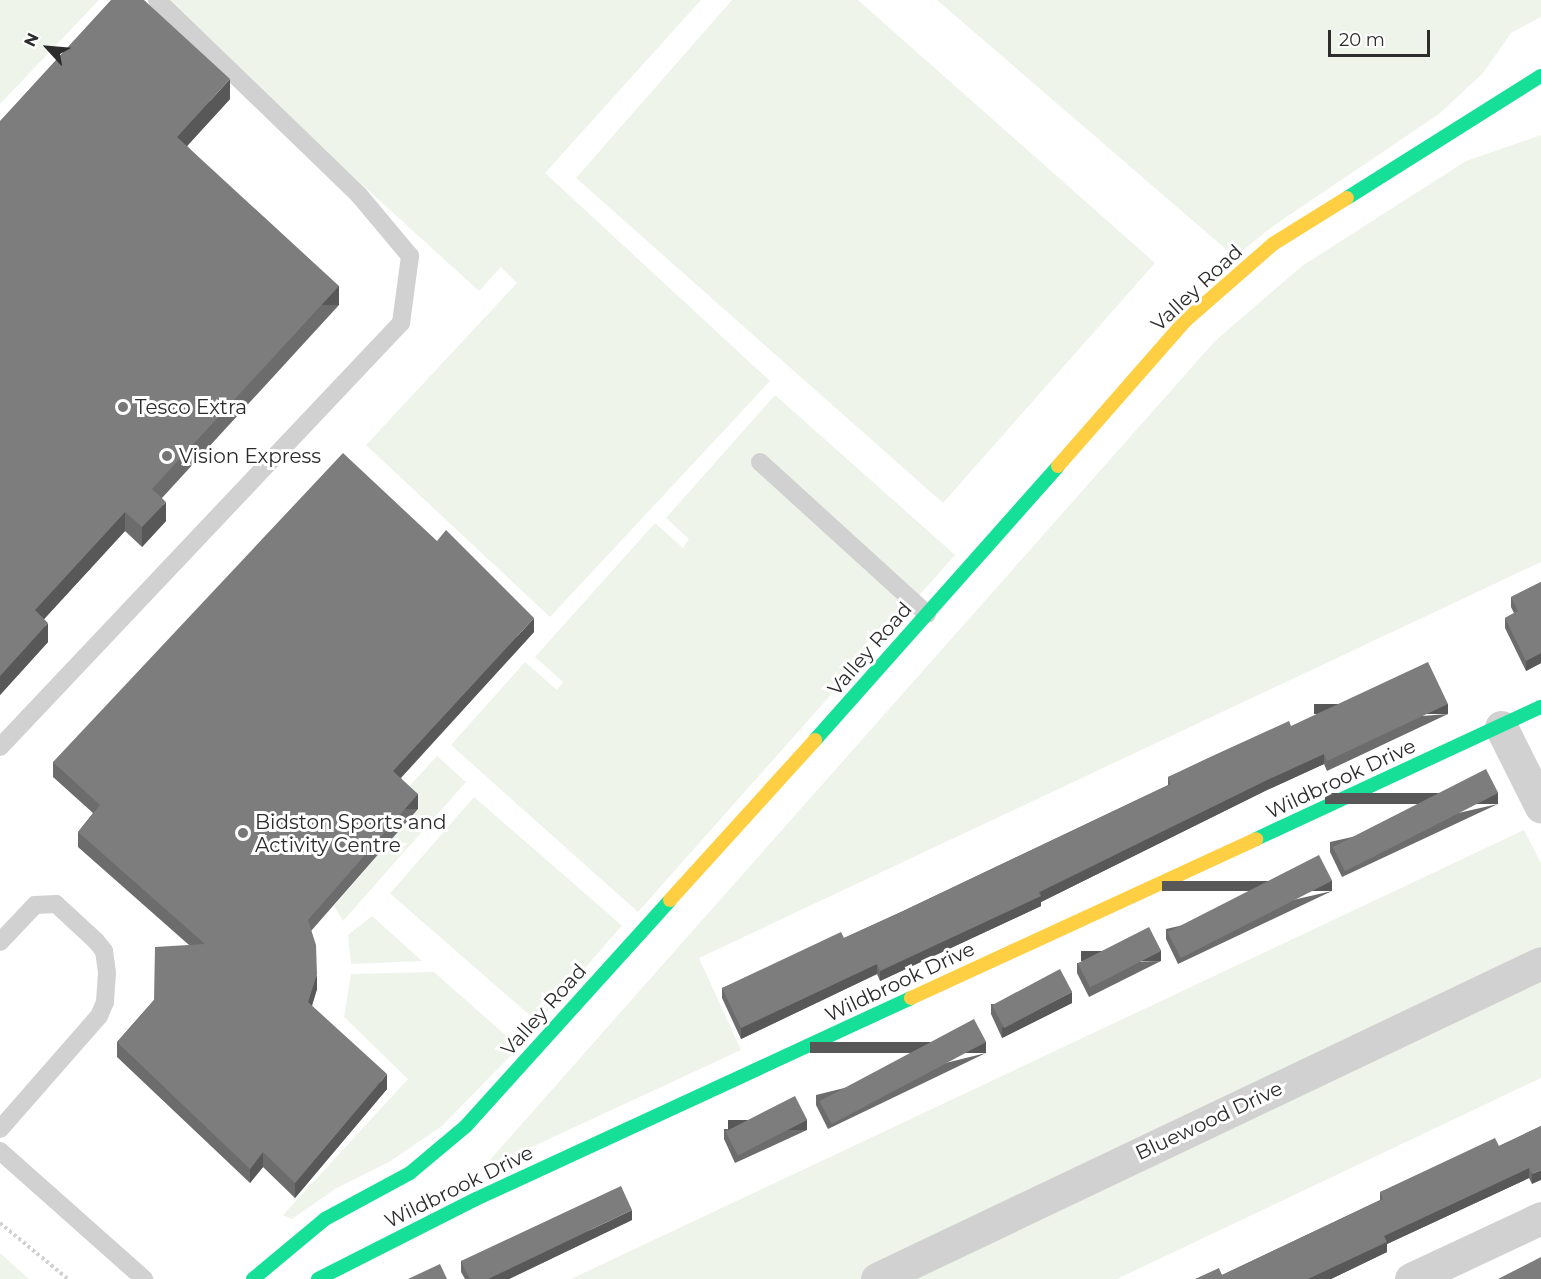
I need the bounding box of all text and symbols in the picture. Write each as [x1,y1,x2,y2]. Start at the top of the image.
north arrow [18,18,78,78]
scale bar [1331,18,1433,56]
text: 20 m [1339,29,1385,51]
text: N [20,30,43,50]
street label: Valley Road [1146,240,1248,336]
place label: Tesco Extra [135,395,247,419]
marker: Tesco Extra [116,400,130,414]
place label: Vision Express [179,444,321,468]
marker: Vision Express [160,449,174,463]
street label: Valley Road [823,597,917,701]
street label: Wildbrook Drive [1262,734,1420,824]
place label: Bidston Sports and Activity Centre [255,810,447,857]
marker: Bidston Sports and Activity Centre [236,826,250,840]
street label: Wildbrook Drive [821,937,979,1027]
street label: Valley Road [496,959,592,1061]
street label: Bluewood Drive [1132,1076,1286,1166]
street label: Wildbrook Drive [381,1141,537,1233]

